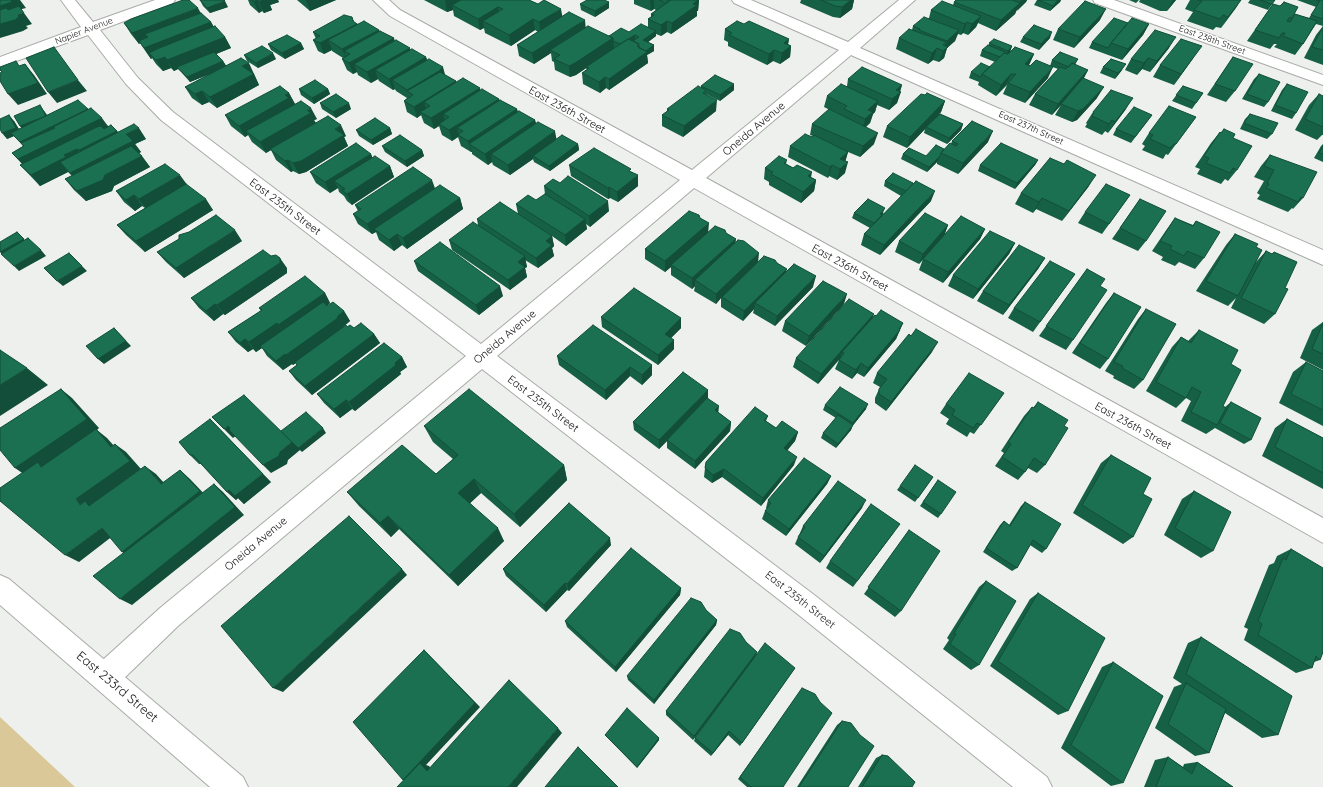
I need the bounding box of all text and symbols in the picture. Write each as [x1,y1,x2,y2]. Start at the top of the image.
street label: Napier Avenue [54,15,114,47]
street label: East 238th Street [1177,23,1247,57]
street label: East 236th Street [526,83,608,137]
street label: Oneida Avenue [720,99,788,159]
street label: East 237th Street [997,109,1065,147]
street label: East 235th Street [247,176,323,238]
street label: East 236th Street [809,241,891,295]
street label: Oneida Avenue [471,307,539,367]
street label: East 235th Street [505,373,581,435]
street label: East 236th Street [1092,399,1174,453]
street label: Oneida Avenue [222,514,290,574]
street label: East 235th Street [762,568,838,632]
street label: East 233rd Street [73,648,161,726]

